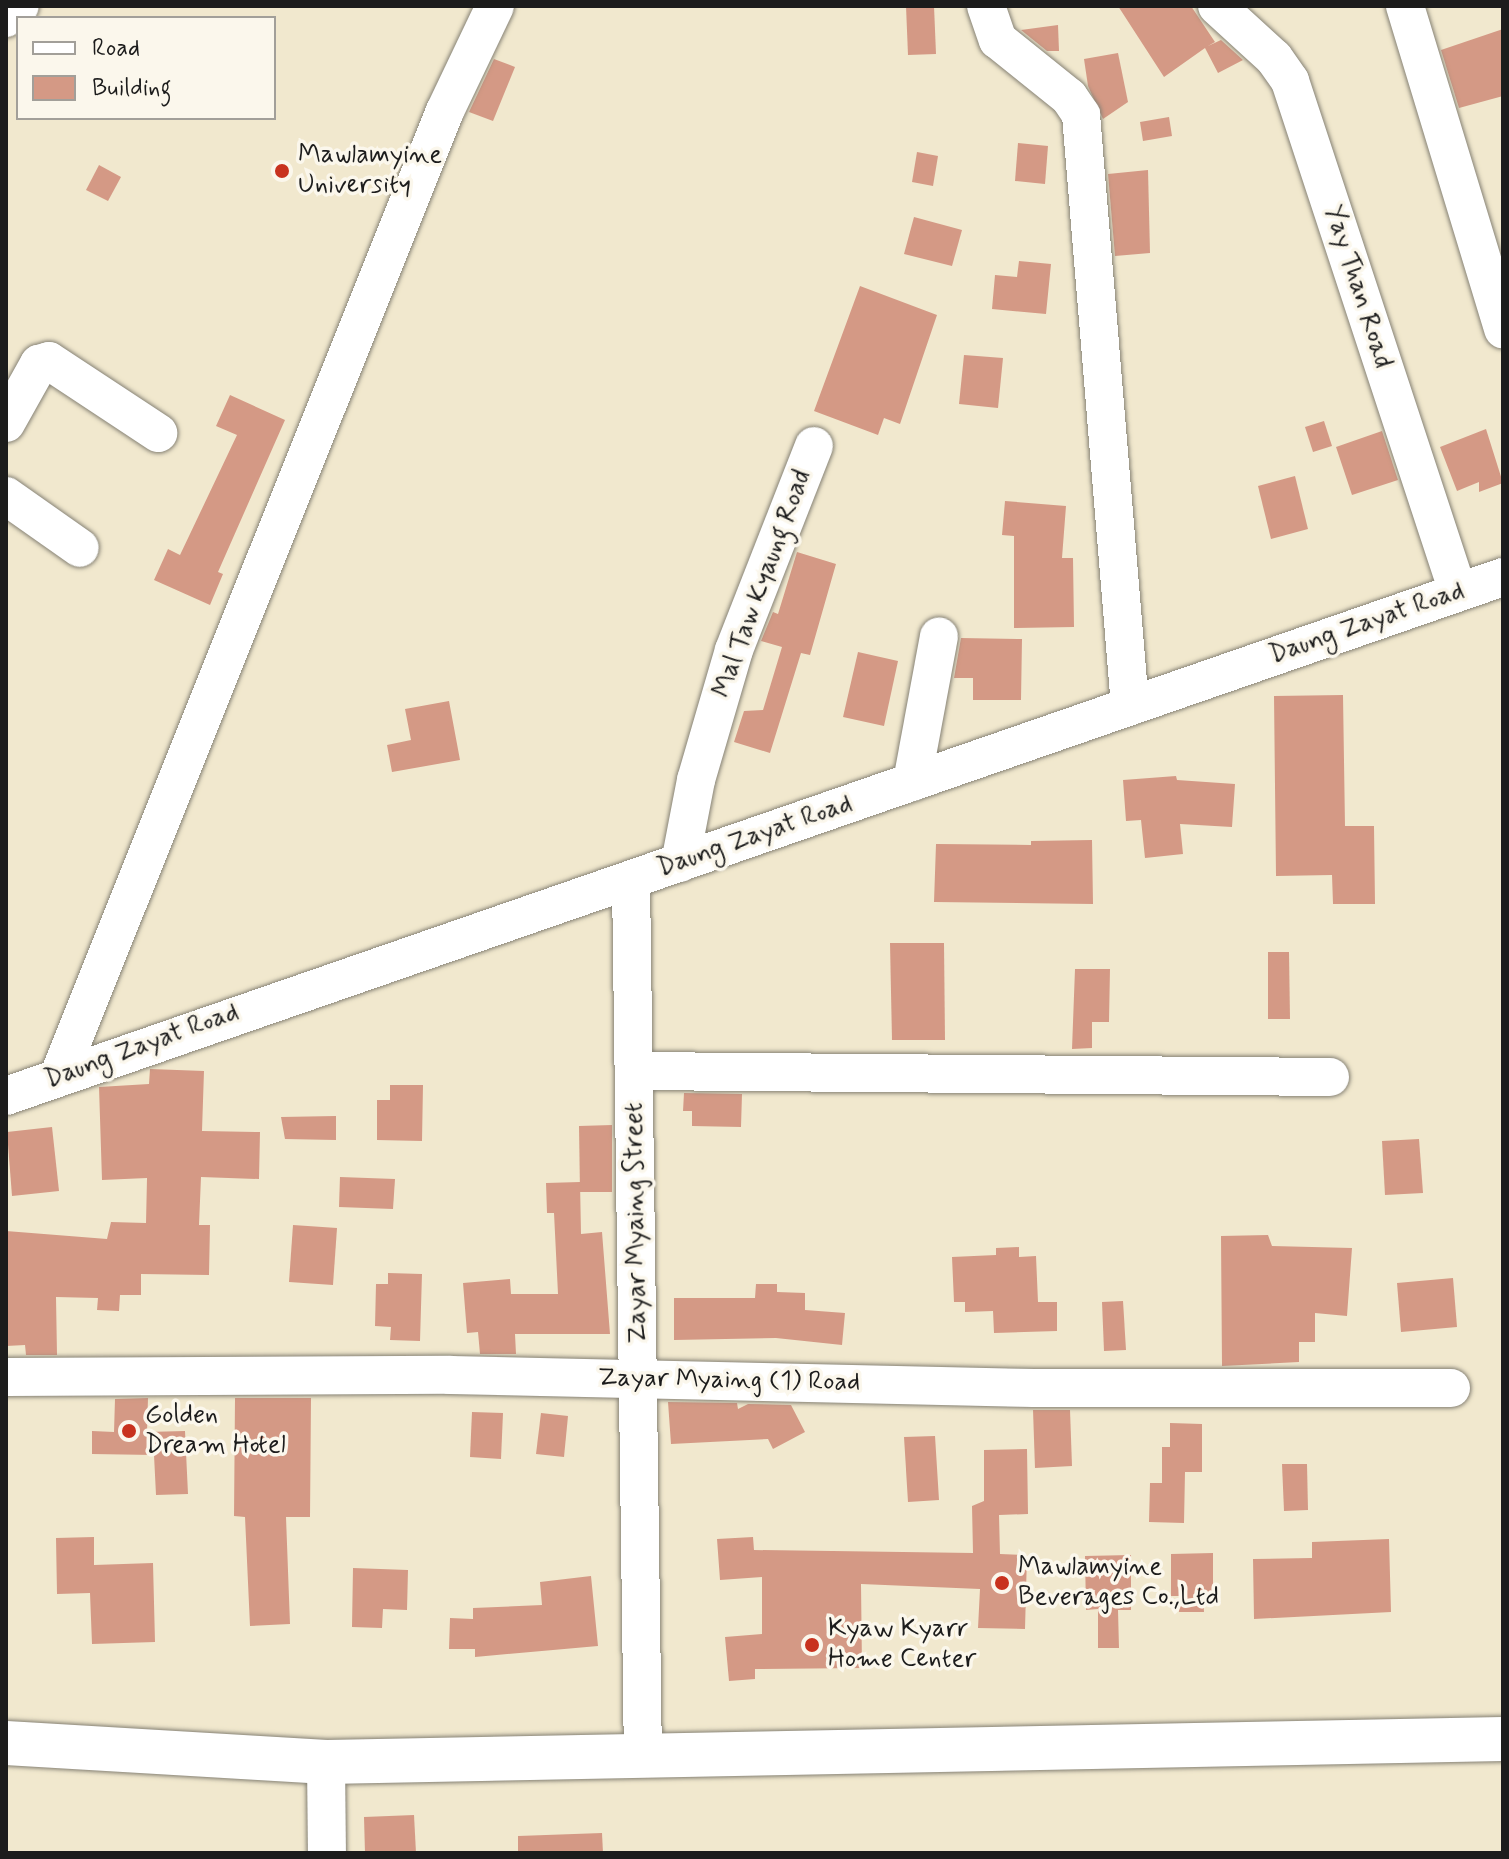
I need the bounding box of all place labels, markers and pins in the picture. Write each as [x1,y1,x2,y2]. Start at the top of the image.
place label: Mawlamyine University [298,140,442,202]
marker: Mawlamyine University [273,162,291,180]
place label: Golden Dream Hotel [145,1400,286,1462]
marker: Golden Dream Hotel [120,1422,138,1440]
place label: Mawlamyine Beverages Co.,Ltd [1018,1552,1221,1614]
marker: Mawlamyine Beverages Co.,Ltd [993,1574,1011,1592]
place label: Kyaw Kyarr Home Center [828,1614,980,1676]
marker: Kyaw Kyarr Home Center [803,1636,821,1654]

